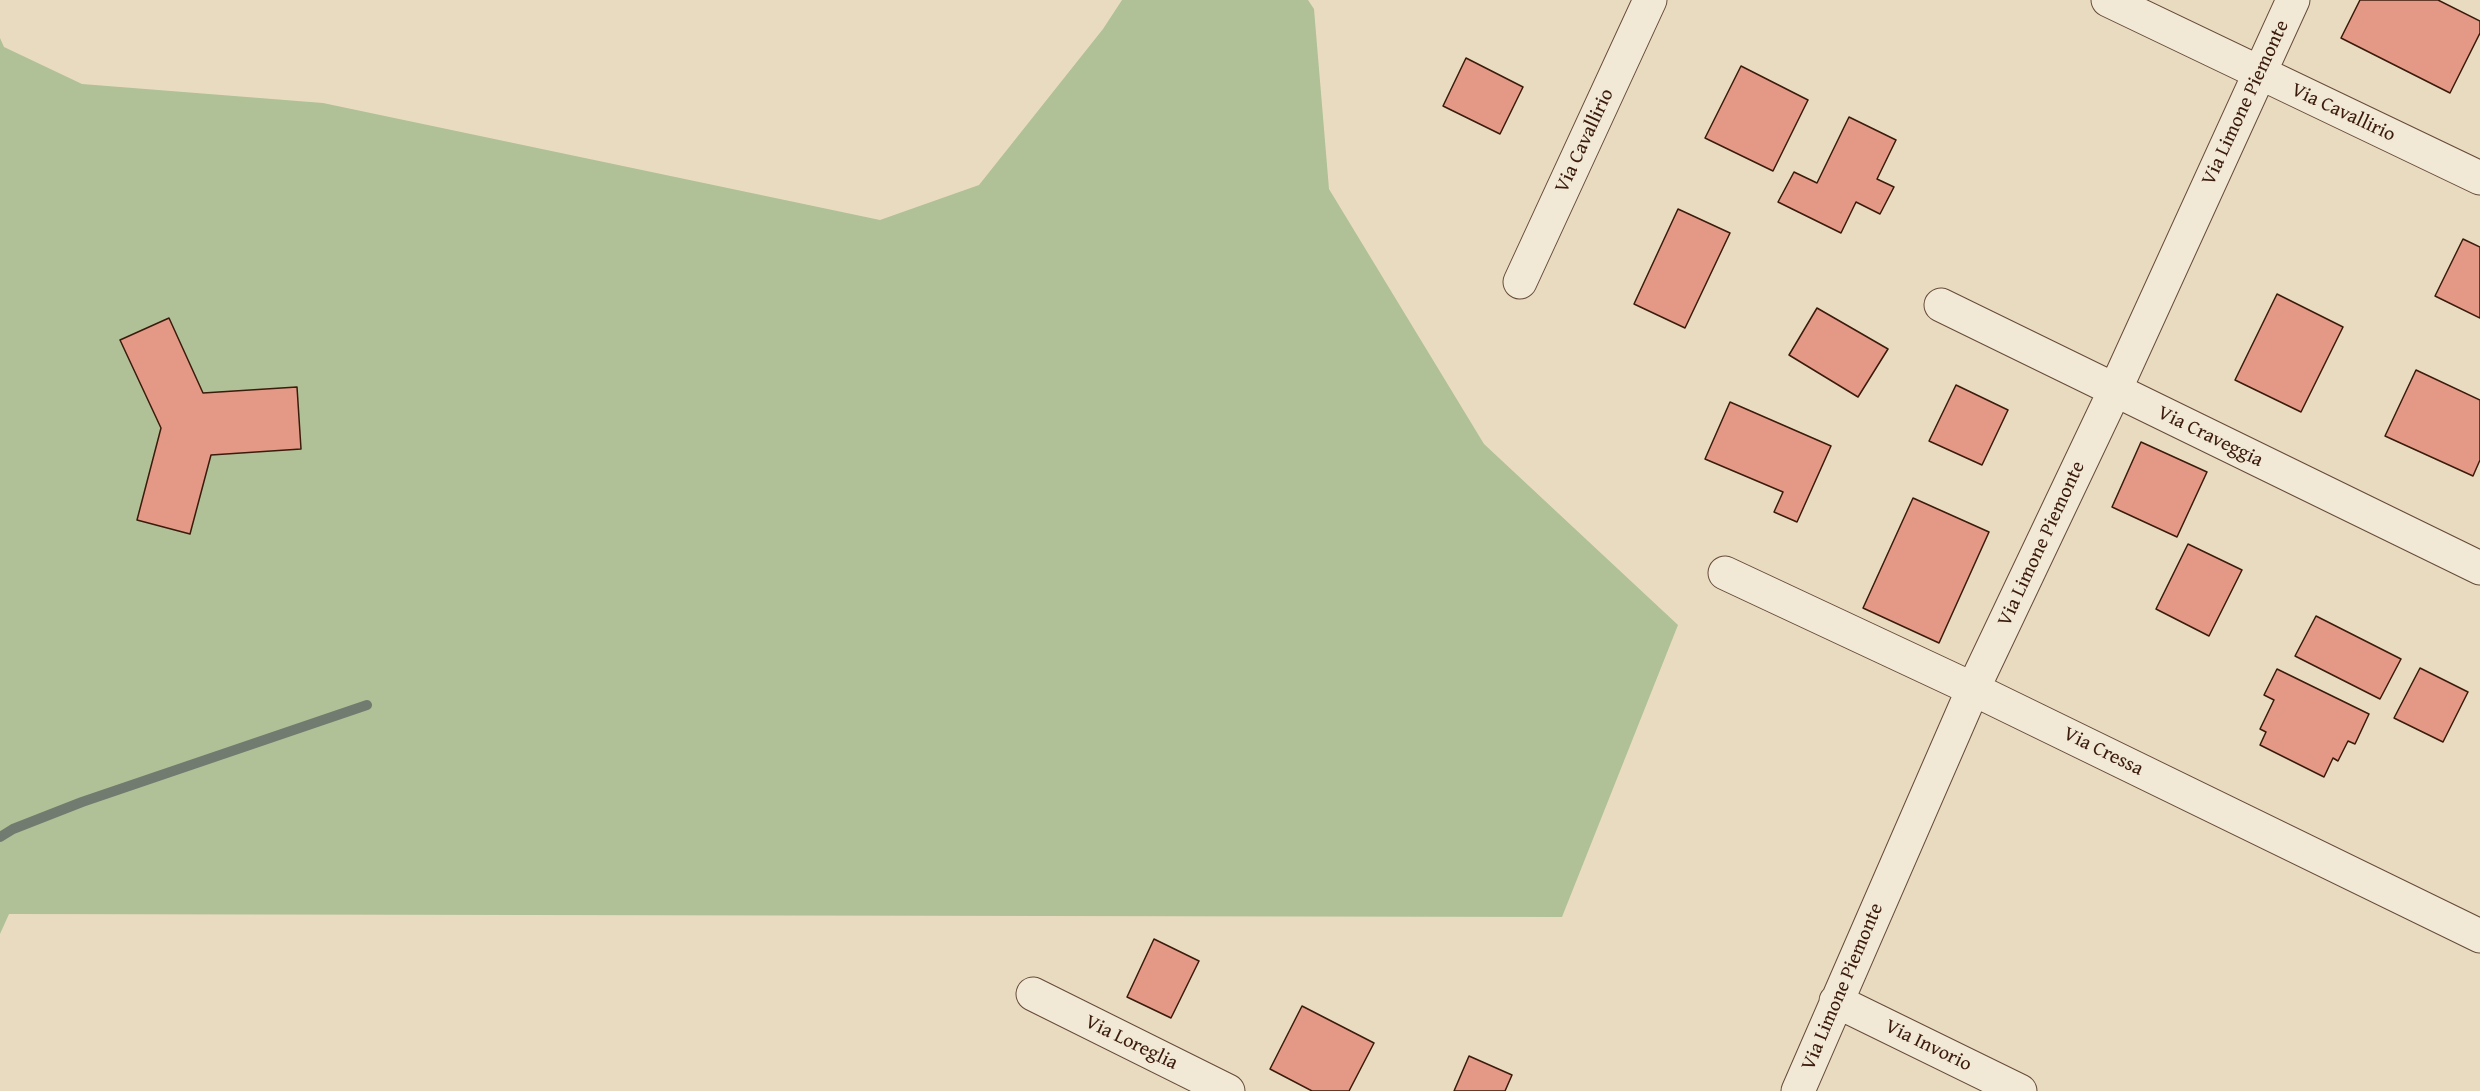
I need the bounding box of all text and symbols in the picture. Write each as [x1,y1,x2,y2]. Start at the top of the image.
street label: Via Limone Piemonte [2197,17,2295,189]
street label: Via Cavallirio [2287,78,2399,148]
street label: Via Cavallirio [1550,85,1620,197]
street label: Via Craveggia [2153,401,2267,473]
street label: Via Limone Piemonte [1993,458,2091,630]
street label: Via Cressa [2059,722,2147,782]
street label: Via Limone Piemonte [1797,900,1889,1074]
street label: Via Loreglia [1081,1010,1181,1076]
street label: Via Invorio [1881,1015,1975,1077]

